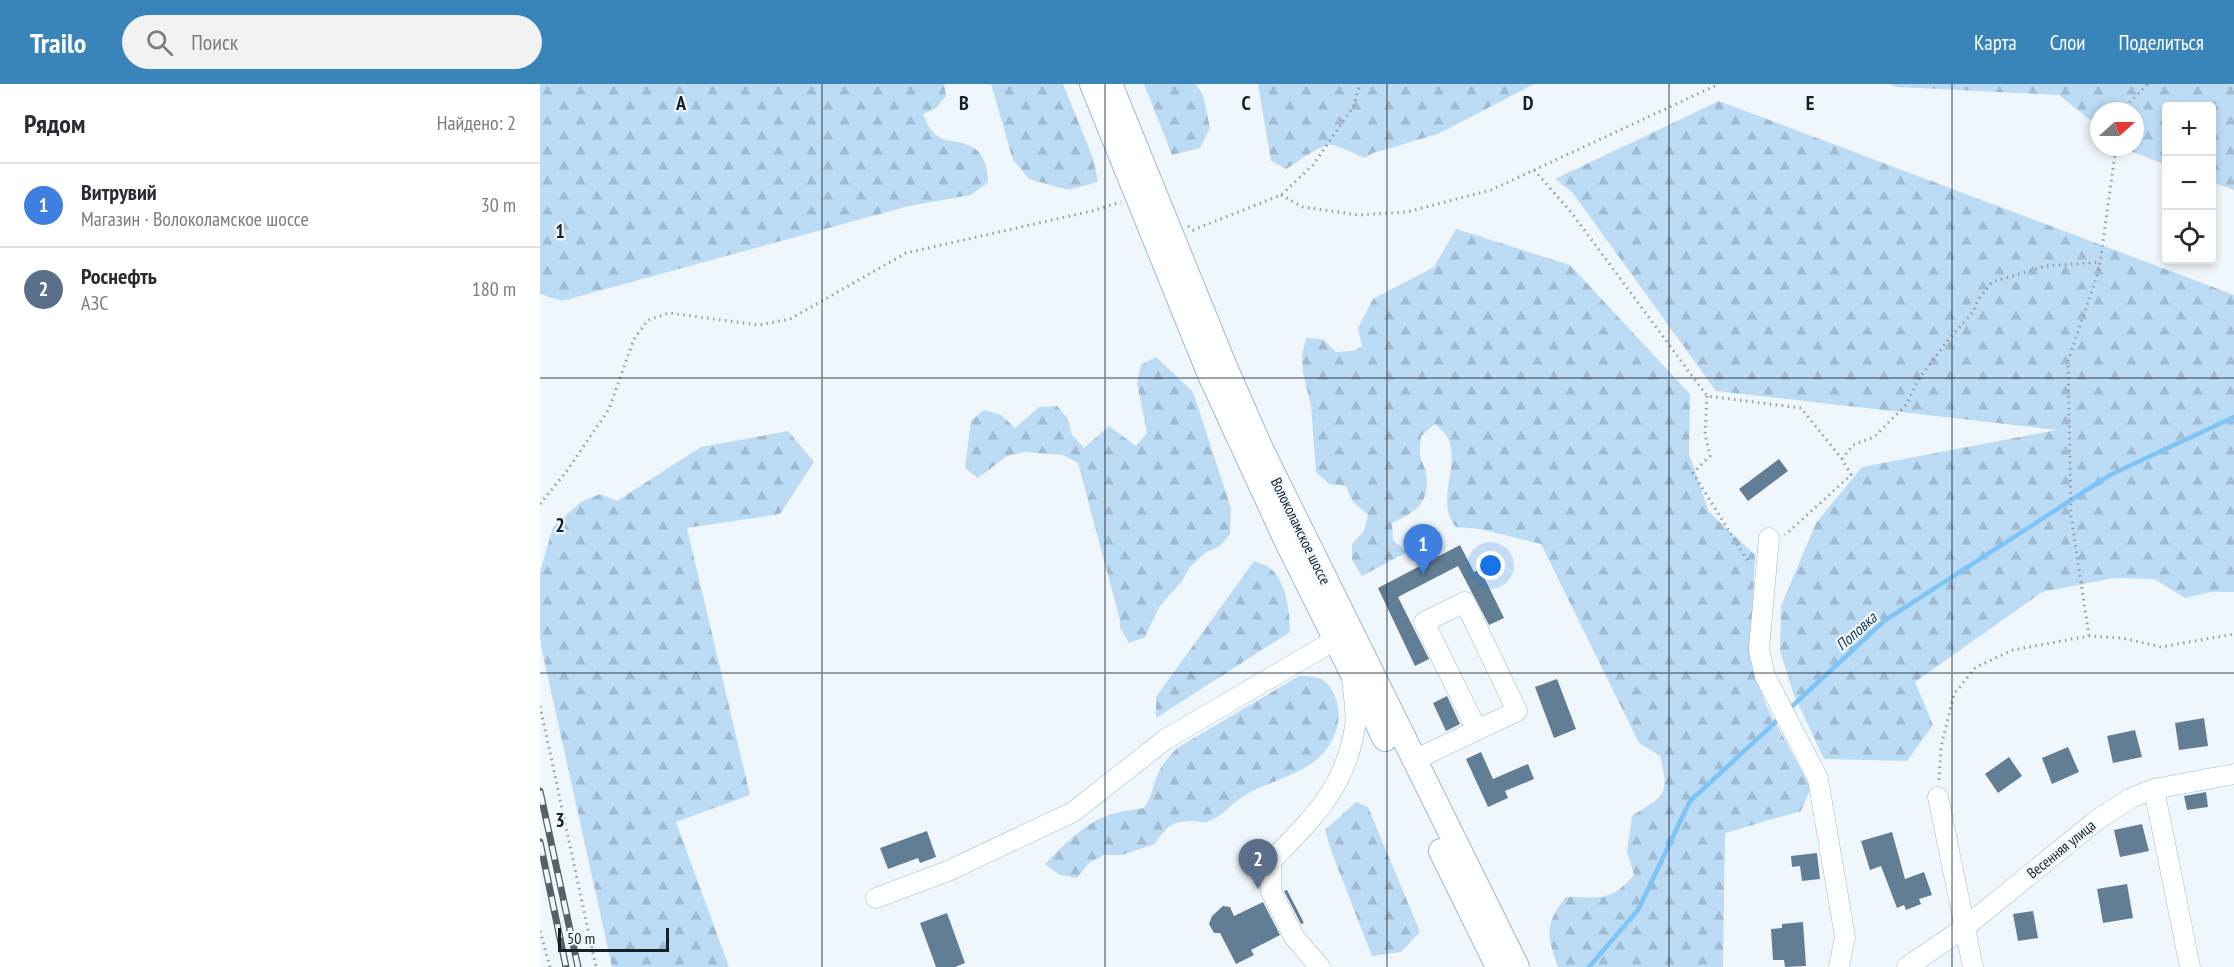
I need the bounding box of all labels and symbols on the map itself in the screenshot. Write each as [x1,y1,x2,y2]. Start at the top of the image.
text: A [675,90,687,116]
text: B [959,90,969,116]
text: C [1241,90,1251,116]
text: D [1523,90,1534,116]
text: E [1806,90,1814,116]
north arrow [2090,102,2144,156]
text: 1 [555,218,565,244]
street label: Волоколамское шоссе [1267,474,1335,588]
text: 2 [555,512,565,538]
pin: 1 [1404,524,1442,574]
your location [1476,551,1505,580]
water label: Поповка [1831,606,1882,655]
text: 3 [555,807,565,833]
street label: Весенняя улица [2023,816,2099,882]
pin: 2 [1238,840,1278,889]
scale bar [558,925,669,952]

